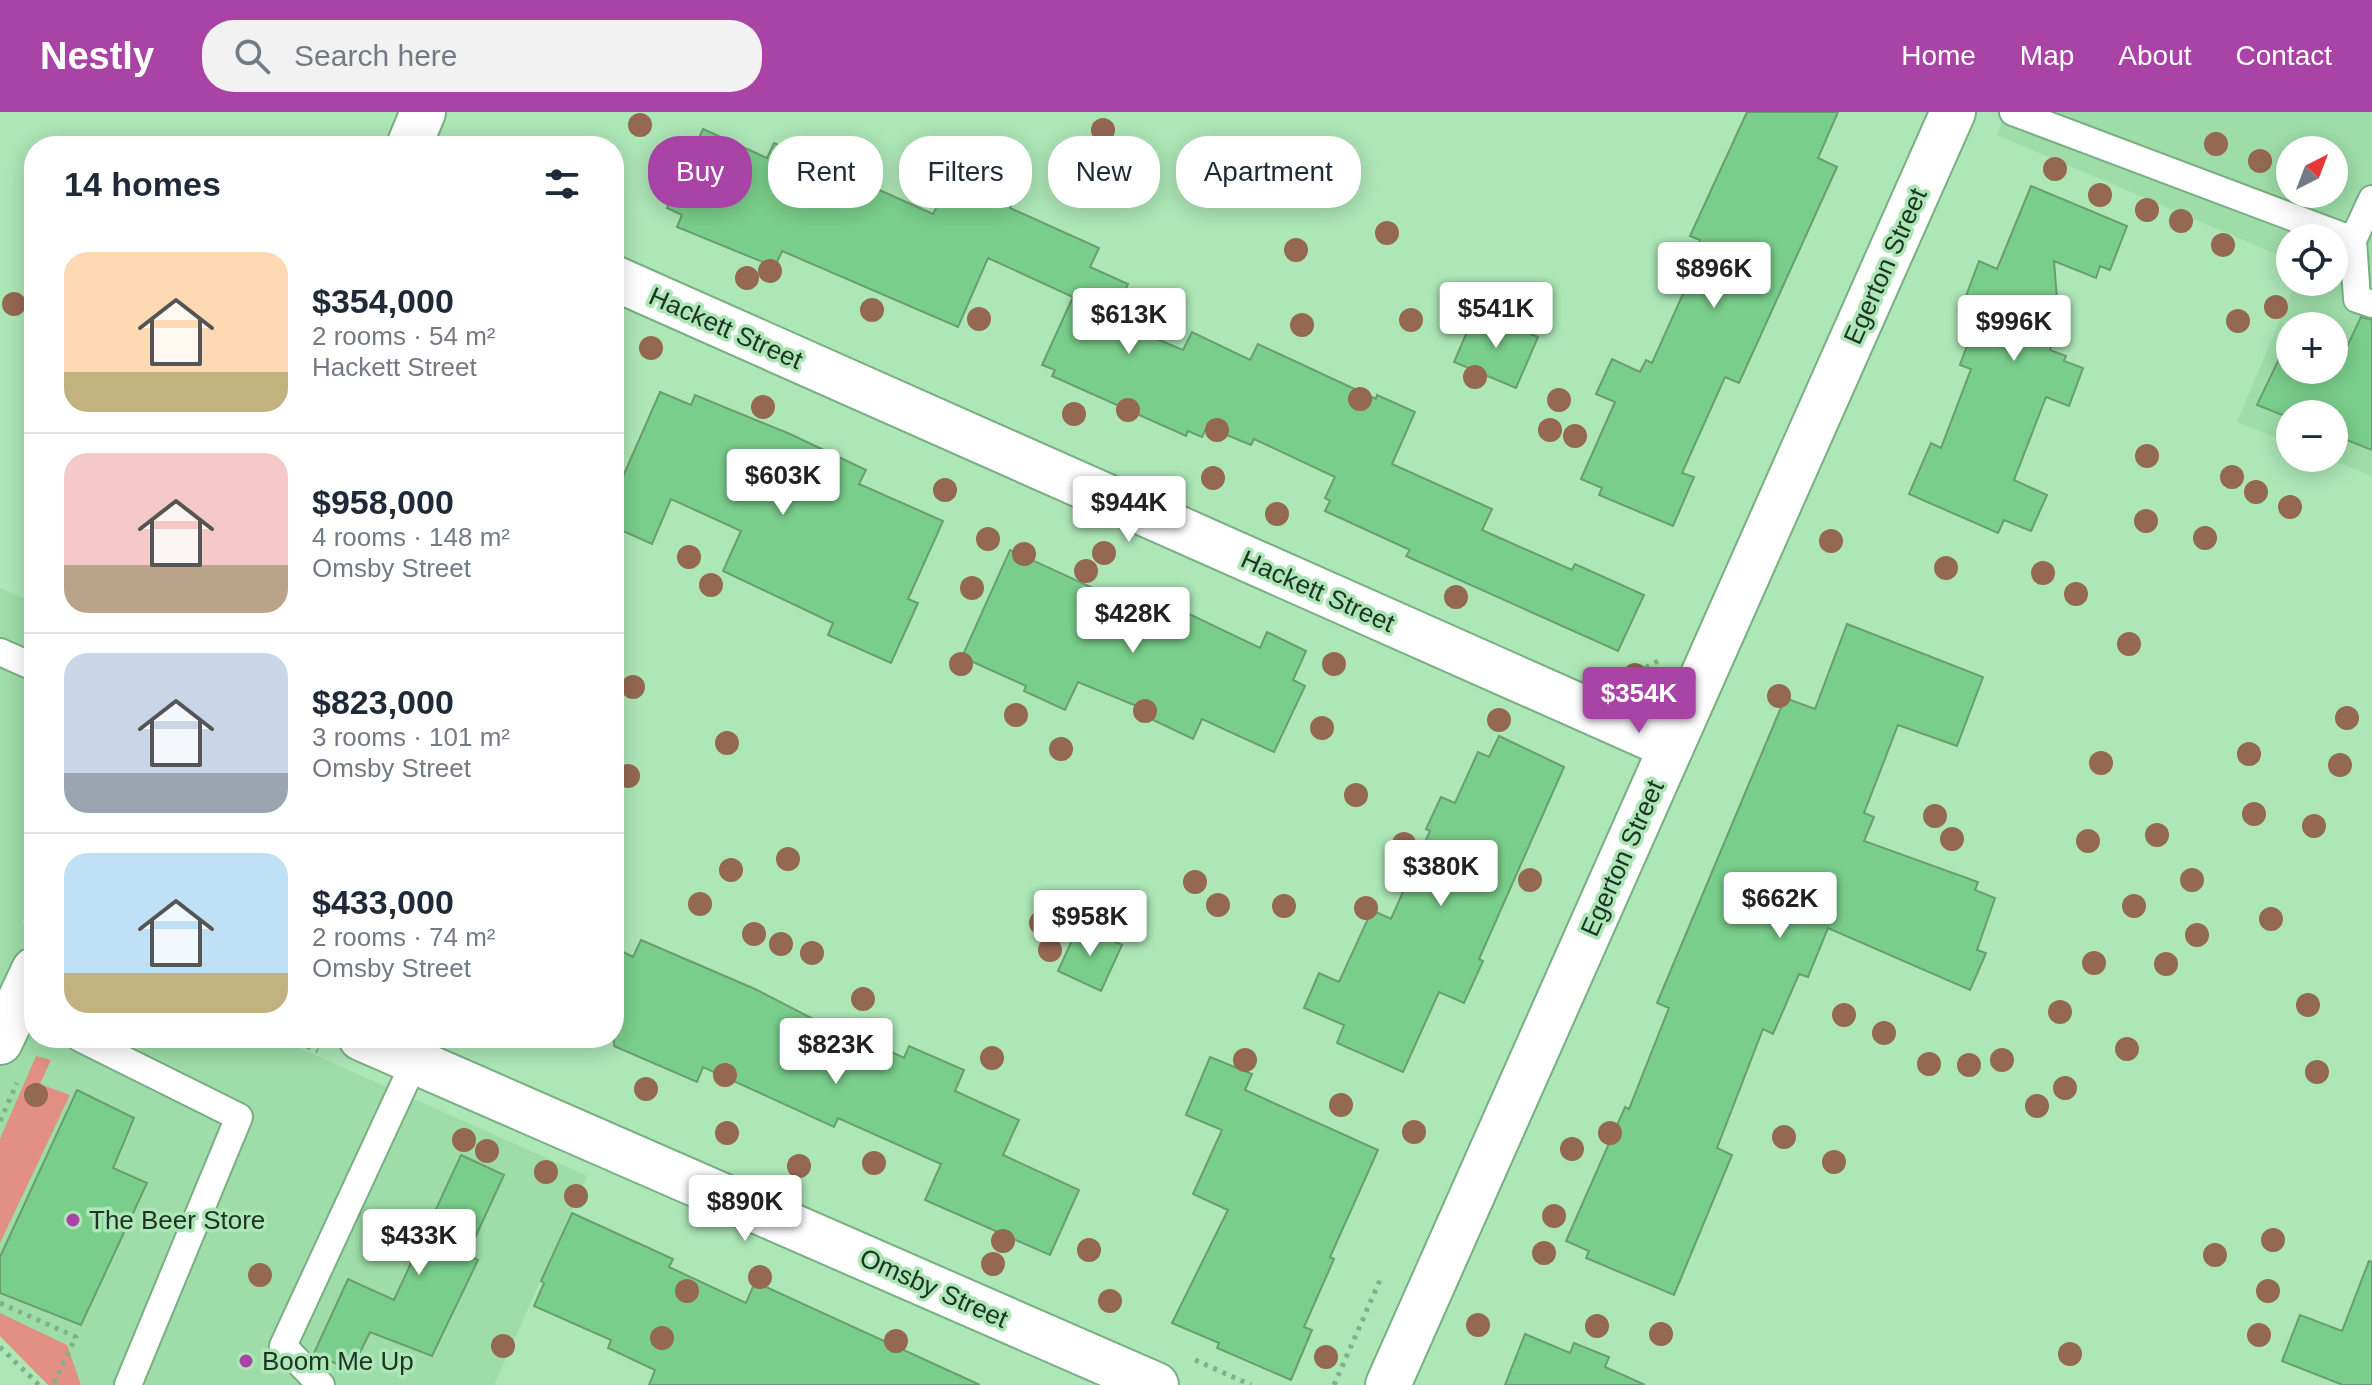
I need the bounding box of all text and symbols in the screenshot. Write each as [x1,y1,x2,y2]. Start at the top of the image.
search box [202,20,762,92]
icon: search [230,34,274,78]
text: Nestly [40,35,154,77]
text: Search here [294,39,458,72]
text: Home [1901,40,1976,71]
text: Map [2020,40,2074,71]
text: About [2118,40,2192,71]
text: Contact [2236,40,2332,71]
chip: Buy [648,136,752,208]
chip: Rent [768,136,883,208]
chip: Filters [899,136,1032,208]
chip: New [1048,136,1160,208]
chip: Apartment [1176,136,1361,208]
north arrow [2276,136,2348,208]
map controls [2276,136,2348,472]
icon: filters [540,162,584,206]
text: 14 homes [64,165,221,203]
street label: Egerton Street [1837,183,1933,349]
button: locate [2276,224,2348,296]
pin: $896K [1658,242,1770,310]
text: $896K [1676,253,1752,283]
street label: Hackett Street [645,281,808,376]
text: $354,000 [312,282,454,320]
pin: $541K [1440,282,1552,350]
icon: home [128,284,224,380]
pin: $613K [1073,288,1185,356]
text: $541K [1458,293,1534,323]
pin: $996K [1958,295,2070,363]
text: $613K [1091,299,1167,329]
text: $996K [1976,306,2052,336]
button: + [2276,312,2348,384]
text: 2 rooms · 54 m² [312,321,496,351]
text: Hackett Street [312,352,477,382]
button: − [2276,400,2348,472]
pin: $603K [727,449,839,517]
text: $603K [745,460,821,490]
pin: $944K [1073,476,1185,544]
text: $958,000 [312,483,454,521]
icon: home [128,485,224,581]
text: $944K [1091,487,1167,517]
text: 4 rooms · 148 m² [312,522,510,552]
street label: Hackett Street [1237,544,1400,639]
text: Omsby Street [312,553,471,583]
pin: $428K [1077,587,1189,655]
text: $428K [1095,598,1171,628]
pin: $354K [1583,667,1695,735]
text: $354K [1601,678,1677,708]
text: $823,000 [312,683,454,721]
icon: home [128,685,224,781]
text: 3 rooms · 101 m² [312,722,510,752]
text: Omsby Street [312,753,471,783]
street label: Egerton Street [1574,775,1670,941]
pin: $380K [1385,840,1497,908]
text: $380K [1403,851,1479,881]
pin: $662K [1724,872,1836,940]
text: $433,000 [312,883,454,921]
text: $662K [1742,883,1818,913]
icon: home [128,885,224,981]
pin: $958K [1034,890,1146,958]
text: $958K [1052,901,1128,931]
text: 2 rooms · 74 m² [312,922,496,952]
text: Omsby Street [312,953,471,983]
pin: $823K [780,1018,892,1086]
text: $823K [798,1029,874,1059]
pin: $890K [689,1175,801,1243]
text: $890K [707,1186,783,1216]
place label: The Beer Store [89,1205,265,1235]
pin: $433K [363,1209,475,1277]
marker: The Beer Store [64,1211,82,1229]
text: $433K [381,1220,457,1250]
street label: Omsby Street [855,1242,1013,1334]
place label: Boom Me Up [262,1346,414,1376]
marker: Boom Me Up [237,1352,255,1370]

